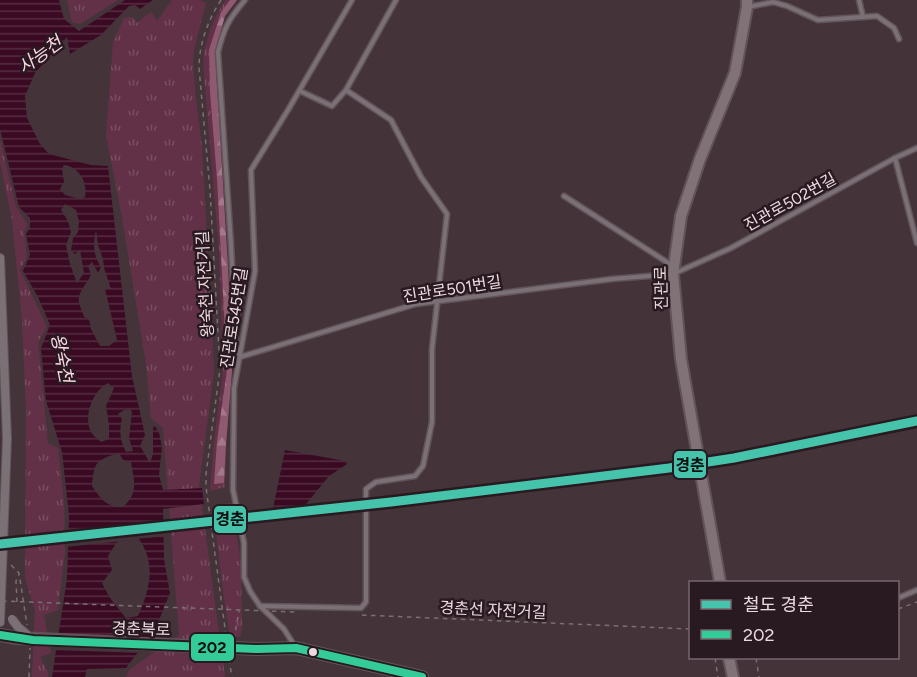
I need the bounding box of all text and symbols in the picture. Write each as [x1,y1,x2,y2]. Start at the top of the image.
water label: 사능천 [13,30,69,79]
street label: 진관로502번길 [741,169,839,235]
street label: 왕숙천 자전거길 [193,230,217,338]
street label: 진관로 [651,265,671,310]
street label: 진관로545번길 [217,266,251,370]
street label: 진관로501번길 [401,272,503,306]
water label: 왕숙천 [46,332,78,387]
line badge: 경춘 [673,450,707,479]
text: 경춘 [675,456,705,475]
line badge: 경춘 [213,505,247,534]
text: 경춘 [215,510,245,529]
legend [689,581,899,659]
text: 철도 경춘 [743,594,814,616]
street label: 경춘선 자전거길 [439,598,547,622]
street label: 경춘북로 [111,618,171,640]
text: 202 [743,624,775,646]
line badge: 202 [190,633,235,662]
text: 202 [198,638,226,657]
unlabelled marker [307,646,319,658]

